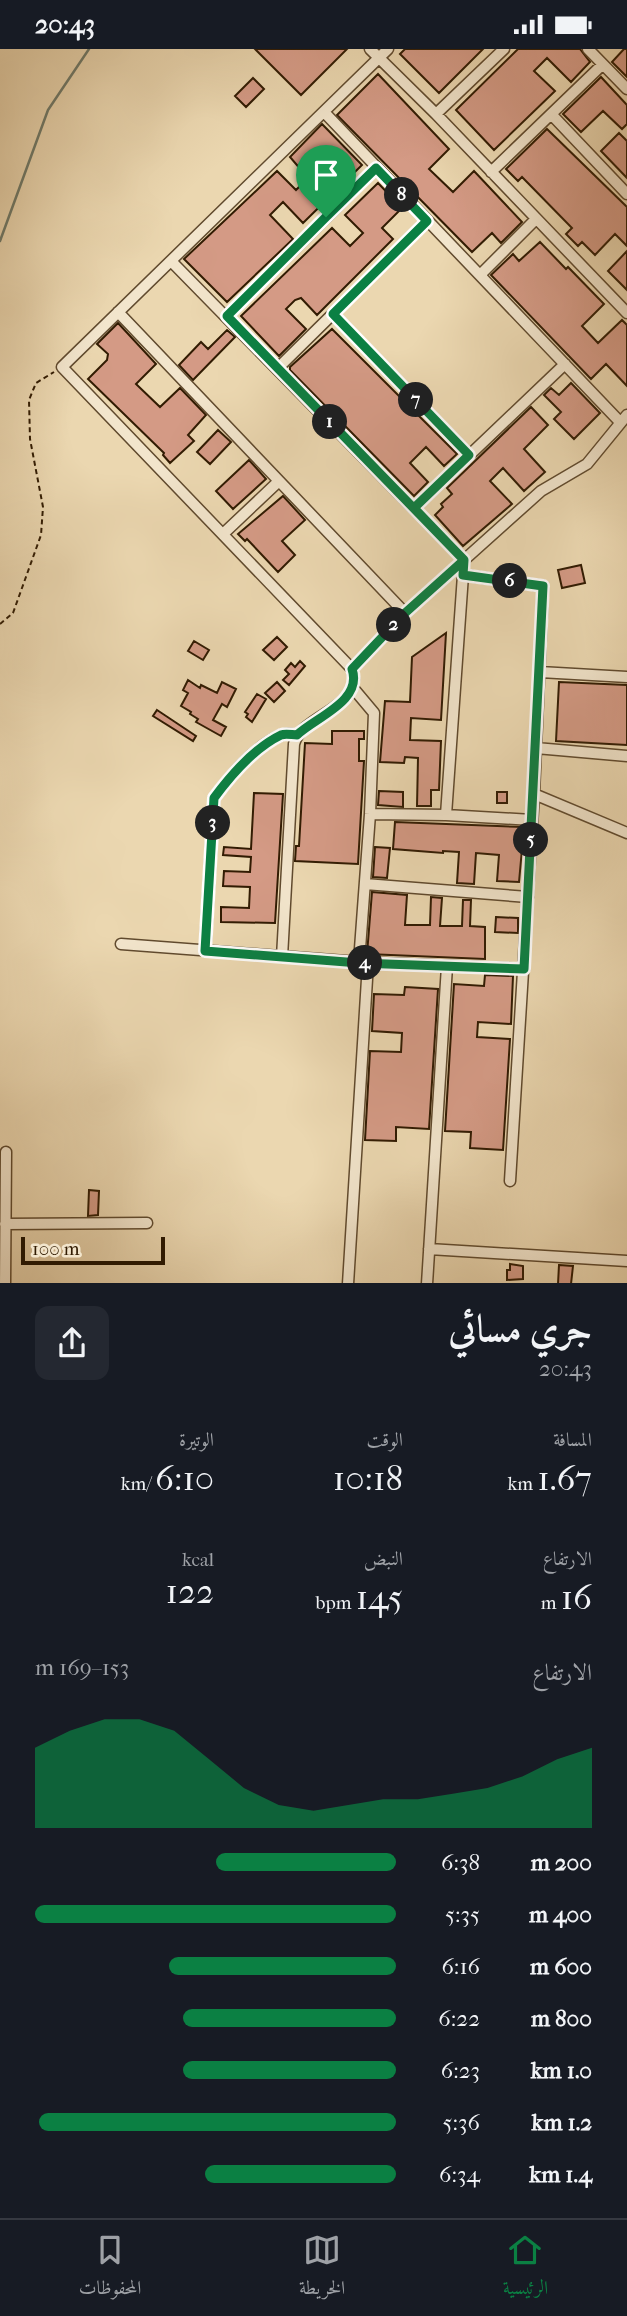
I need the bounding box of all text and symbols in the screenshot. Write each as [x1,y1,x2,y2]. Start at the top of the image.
text: 20:43 [35,9,95,40]
pin [296,145,356,217]
icon: arrive [307,156,345,194]
pin: 8 [384,177,420,213]
text: 8 [397,183,406,205]
pin: 7 [398,383,434,417]
text: 7 [411,388,420,410]
pin: 1 [312,405,348,439]
text: 1 [326,410,333,432]
pin: 6 [492,563,528,599]
text: 6 [504,569,515,591]
pin: 2 [376,607,412,643]
text: 2 [389,613,398,635]
pin: 3 [196,805,230,841]
text: 3 [209,811,216,833]
pin: 5 [514,823,548,857]
text: 5 [526,828,535,850]
pin: 4 [348,946,382,981]
text: 4 [359,951,370,973]
scale bar [21,1234,164,1266]
text: 100 m [32,1238,80,1260]
button: share [35,1306,109,1380]
text: جري مسائي [448,1306,592,1351]
text: 20:43 [539,1355,592,1382]
text: الوتيرة [179,1429,214,1451]
text: الوقت [367,1429,403,1451]
text: المسافة [553,1429,592,1451]
text: 6:10 [155,1458,214,1499]
text: 10:18 [333,1458,403,1499]
text: 1.67 [537,1458,592,1499]
text: /km [121,1473,155,1495]
text: km [508,1473,537,1495]
text: النبض [364,1548,403,1570]
text: الارتفاع [543,1548,592,1570]
text: kcal [182,1549,214,1571]
text: 122 [166,1571,214,1612]
text: 145 [356,1577,403,1618]
text: 16 [561,1577,592,1618]
text: bpm [316,1592,356,1614]
text: m [541,1592,561,1614]
text: 153–169 m [35,1654,129,1681]
text: الارتفاع [532,1659,592,1686]
text: 6:38 [441,1849,480,1876]
text: 200 m [531,1849,592,1876]
text: 5:35 [445,1901,480,1928]
text: 400 m [529,1901,592,1928]
text: 6:16 [441,1953,480,1980]
text: 600 m [530,1953,592,1980]
text: 6:22 [438,2005,480,2032]
text: 800 m [531,2005,592,2032]
text: 6:23 [441,2057,480,2084]
text: 1.0 km [531,2057,592,2084]
text: 5:36 [443,2109,480,2136]
text: 1.2 km [532,2109,592,2136]
text: 6:34 [439,2161,480,2188]
text: 1.4 km [529,2161,592,2188]
tab: المحفوظات [79,2231,141,2306]
tab: الخريطة [299,2231,345,2306]
tab: الرئيسية [503,2231,548,2306]

